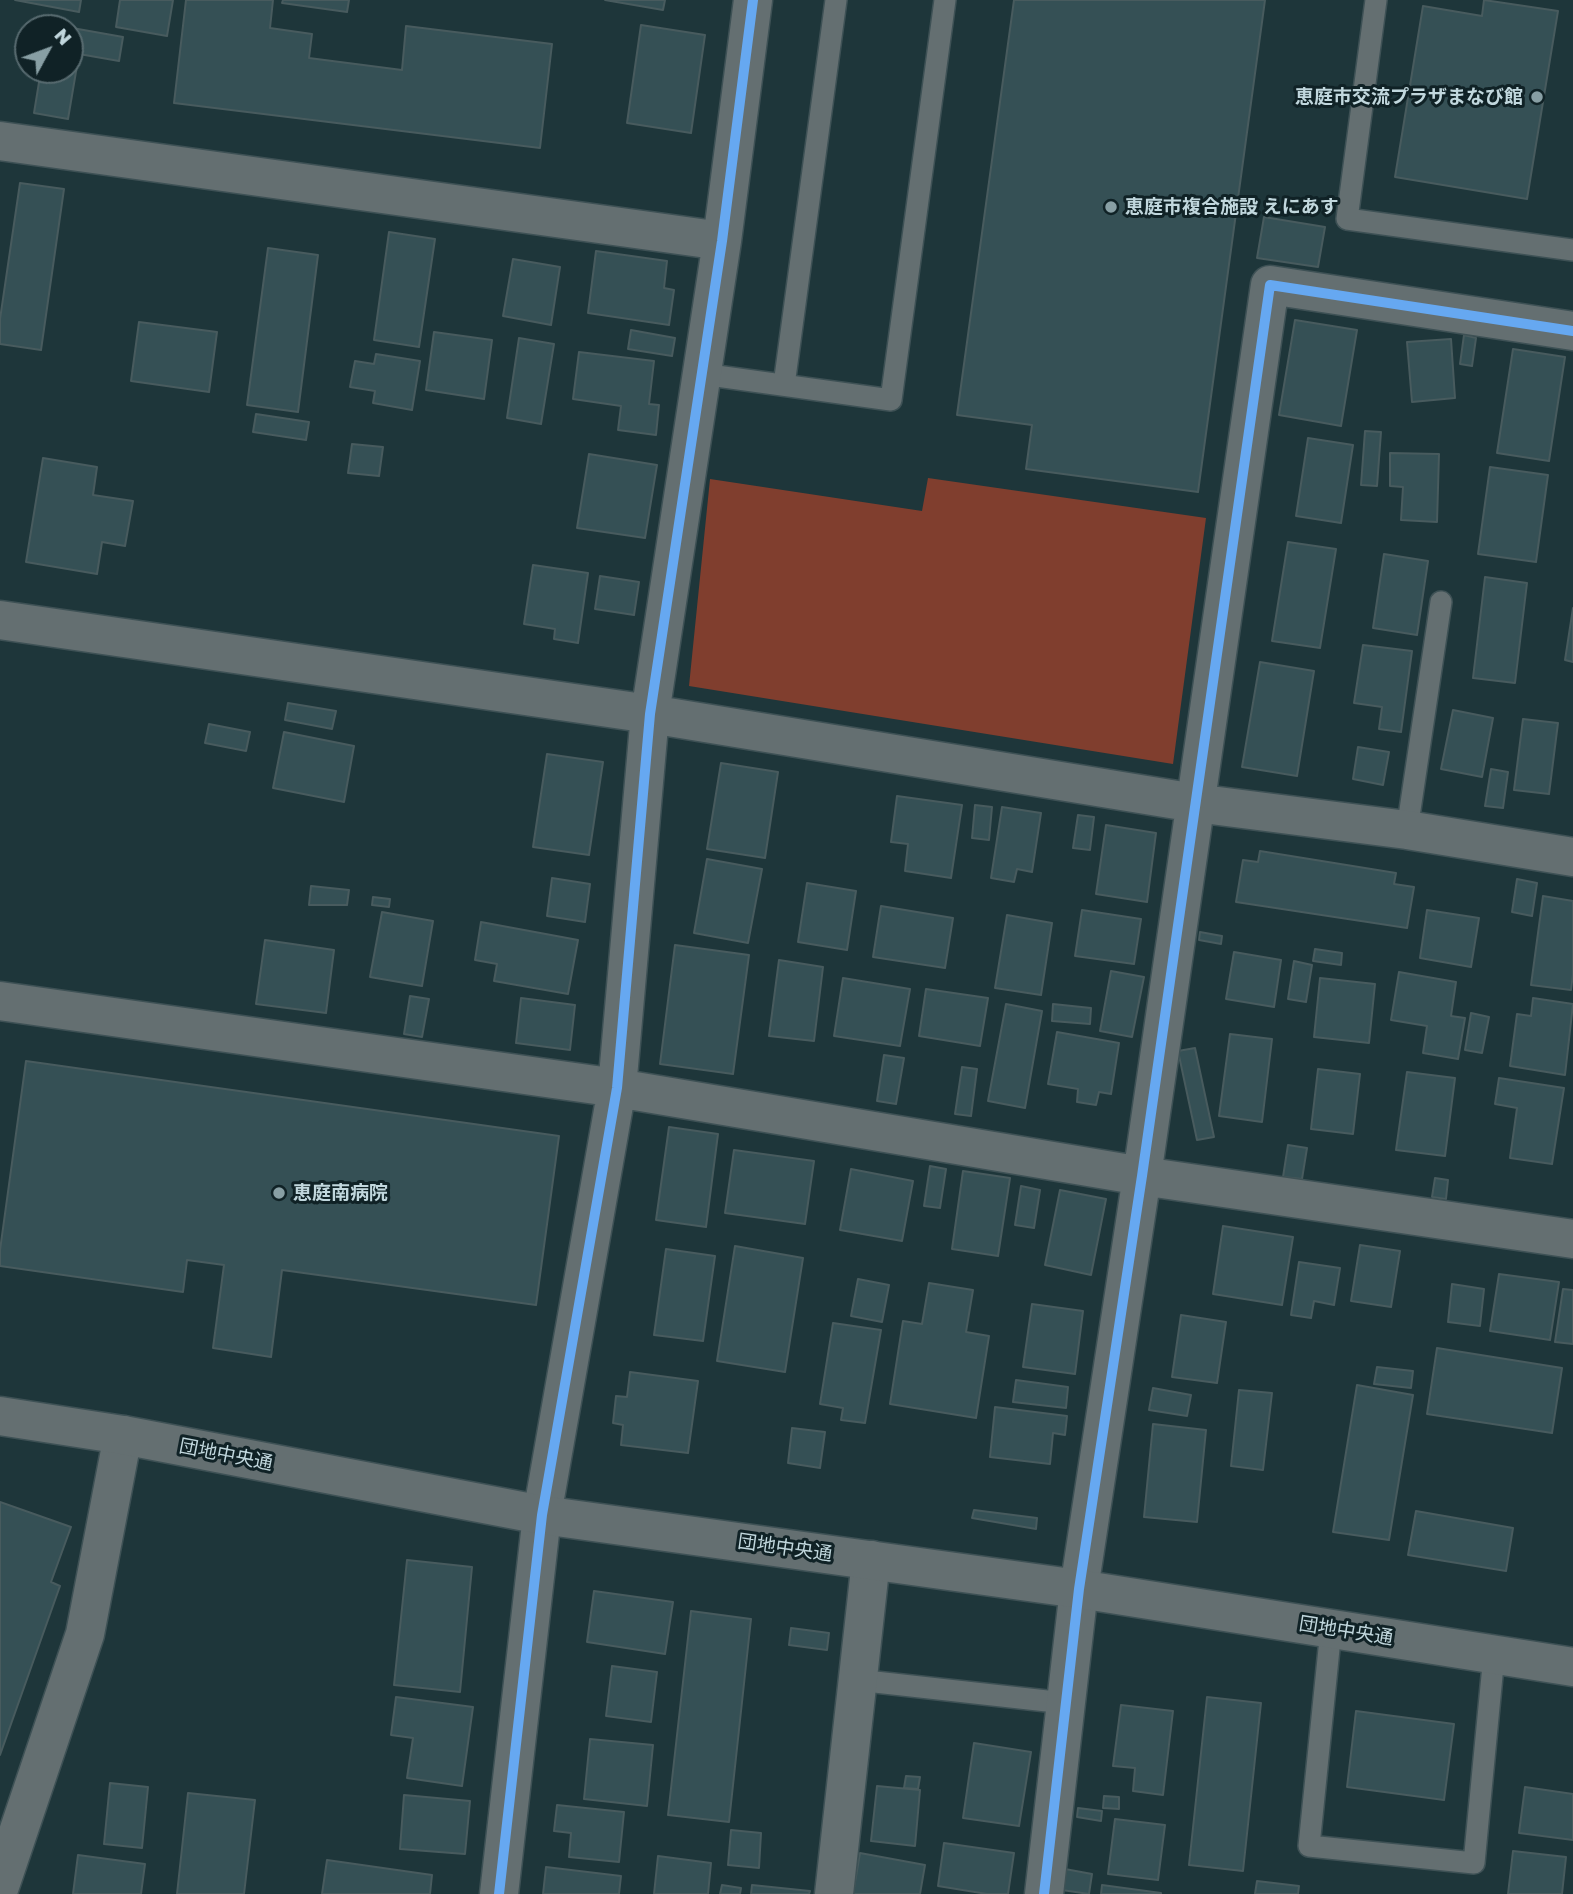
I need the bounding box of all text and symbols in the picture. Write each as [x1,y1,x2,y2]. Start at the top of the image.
north arrow [14,14,84,84]
text: N [50,23,77,49]
place label: 恵庭市交流プラザまなび館 [1295,86,1523,108]
marker: 恵庭市交流プラザまなび館 [1529,89,1545,105]
place label: 恵庭市複合施設 えにあす [1125,196,1339,218]
marker: 恵庭市複合施設 えにあす [1103,199,1119,215]
place label: 恵庭南病院 [293,1182,388,1204]
marker: 恵庭南病院 [271,1185,287,1201]
street label: 団地中央通 [177,1435,275,1475]
street label: 団地中央通 [736,1530,834,1566]
street label: 団地中央通 [1297,1612,1395,1650]

